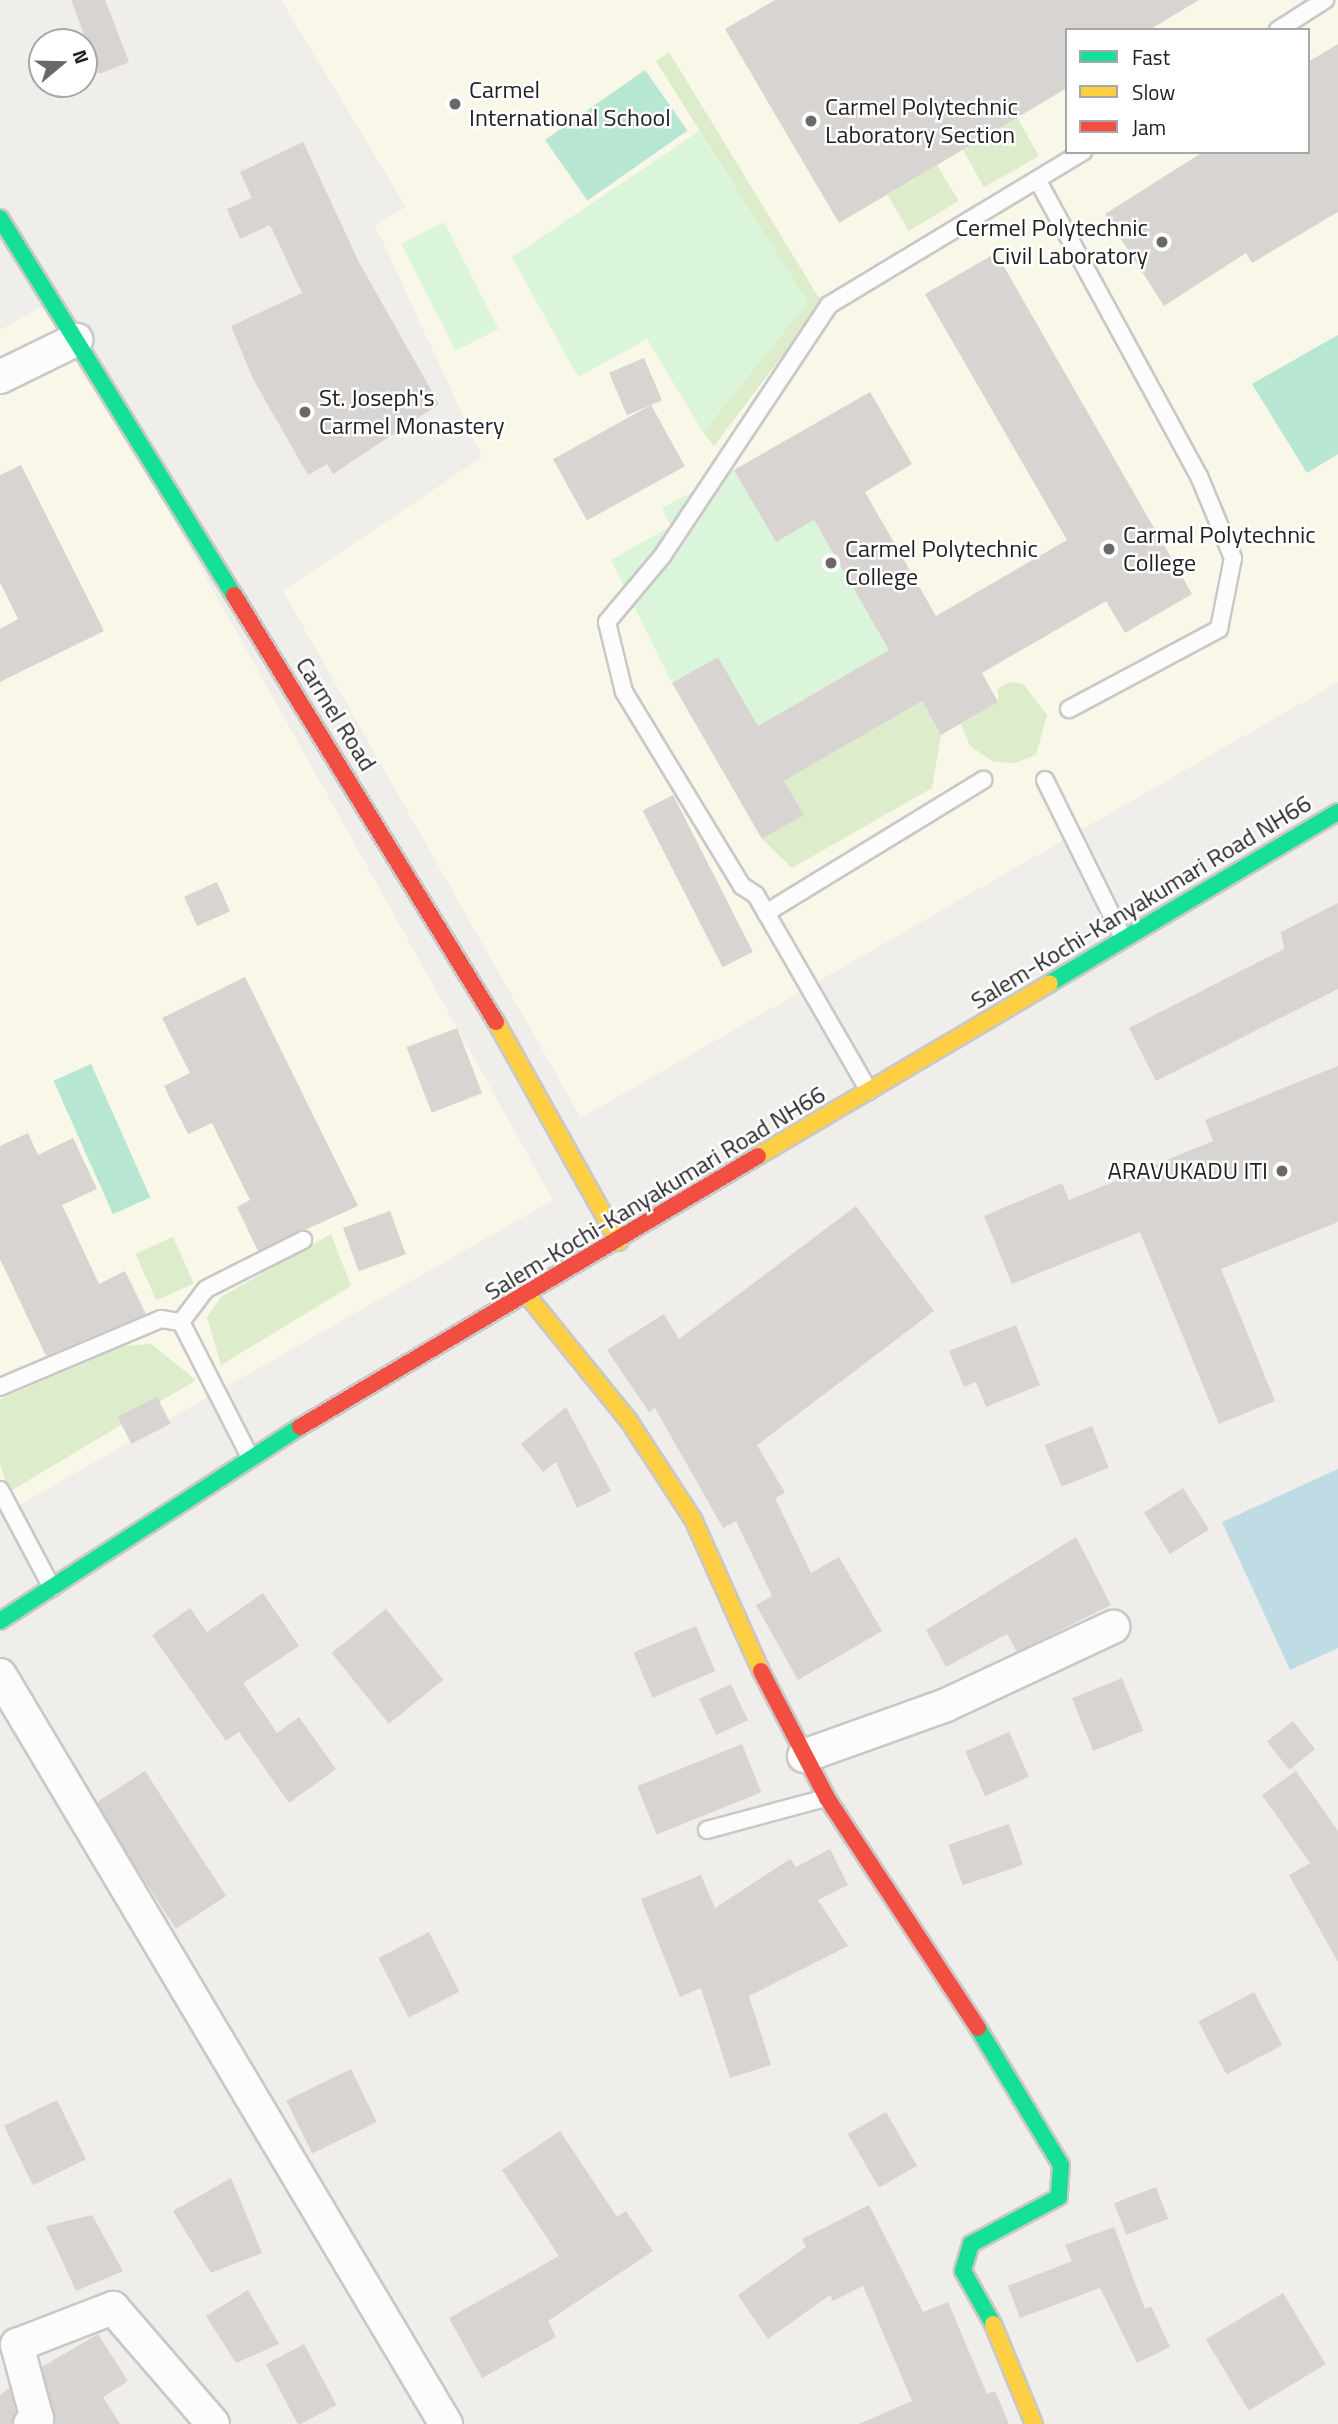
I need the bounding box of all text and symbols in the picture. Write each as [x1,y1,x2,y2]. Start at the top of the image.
north arrow [28,28,98,98]
legend [1065,28,1310,154]
text: Fast [1132,41,1170,73]
text: N [66,46,97,68]
place label: Carmel International School [469,76,671,132]
text: Slow [1132,76,1175,108]
place label: Carmel Polytechnic Laboratory Section [825,93,1018,149]
marker: Carmel International School [447,96,463,112]
text: Jam [1132,111,1166,143]
marker: Carmel Polytechnic Laboratory Section [803,113,819,129]
place label: Cermel Polytechnic Civil Laboratory [955,214,1148,270]
marker: Cermel Polytechnic Civil Laboratory [1154,234,1170,250]
place label: St. Joseph's Carmel Monastery [319,384,505,440]
marker: St. Joseph's Carmel Monastery [297,404,313,420]
place label: Carmal Polytechnic College [1123,521,1316,577]
place label: Carmel Polytechnic College [845,535,1038,591]
marker: Carmal Polytechnic College [1101,541,1117,557]
marker: Carmel Polytechnic College [823,555,839,571]
street label: Carmel Road [290,652,382,776]
street label: Salem-Kochi-Kanyakumari Road NH66 [966,789,1316,1015]
street label: Salem-Kochi-Kanyakumari Road NH66 [480,1080,830,1306]
place label: ARAVUKADU ITI [1107,1157,1268,1185]
marker: ARAVUKADU ITI [1274,1163,1290,1179]

